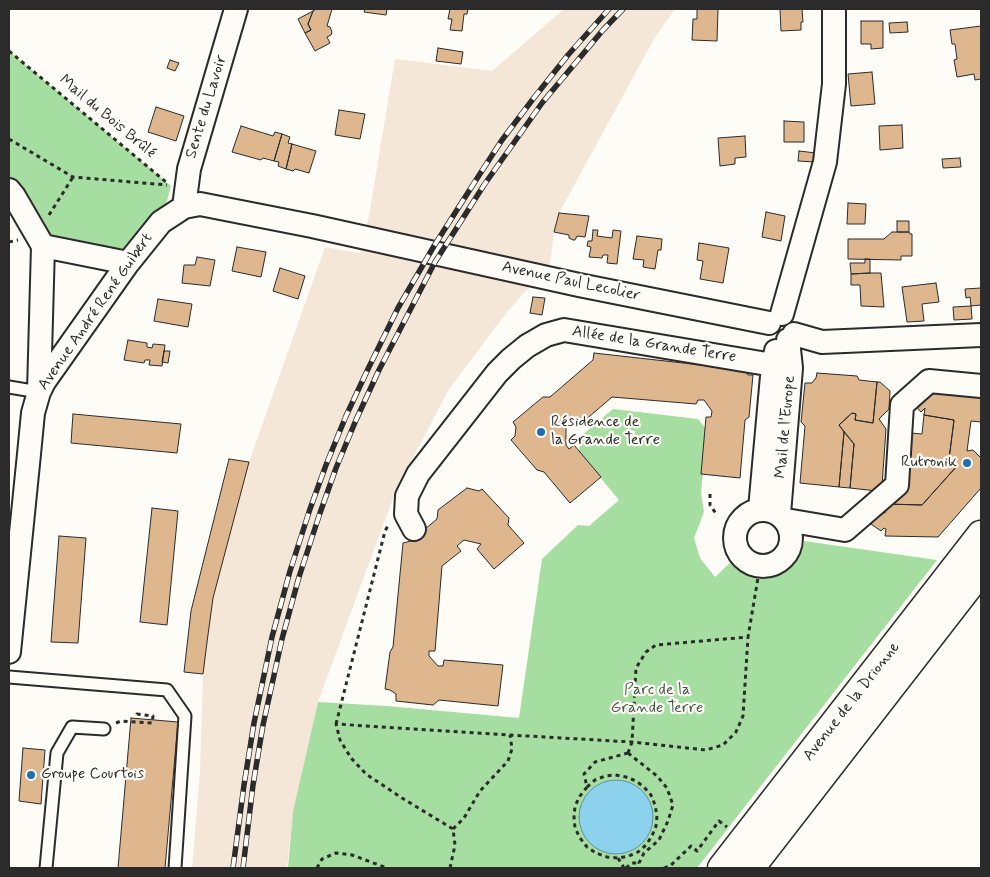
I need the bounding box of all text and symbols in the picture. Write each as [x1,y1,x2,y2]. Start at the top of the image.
street label: Sente du Lavoir [182,53,232,161]
street label: Mail du Bois Brûlé [55,71,159,163]
street label: Avenue André René Guibert [34,230,158,394]
street label: Avenue Paul Lecolier [500,258,642,306]
street label: Allée de la Grande Terre [570,323,738,367]
street label: Mail de l'Europe [772,375,800,479]
place label: Résidence de la Grande Terre [551,413,660,451]
marker: Résidence de la Grande Terre [535,426,547,438]
place label: Rutronik [901,453,957,473]
marker: Rutronik [961,457,973,469]
street label: Avenue de la Drionne [800,639,904,765]
park label: Parc de la Grande Terre [611,681,703,719]
place label: Groupe Courtois [41,765,144,785]
marker: Groupe Courtois [25,769,37,781]

